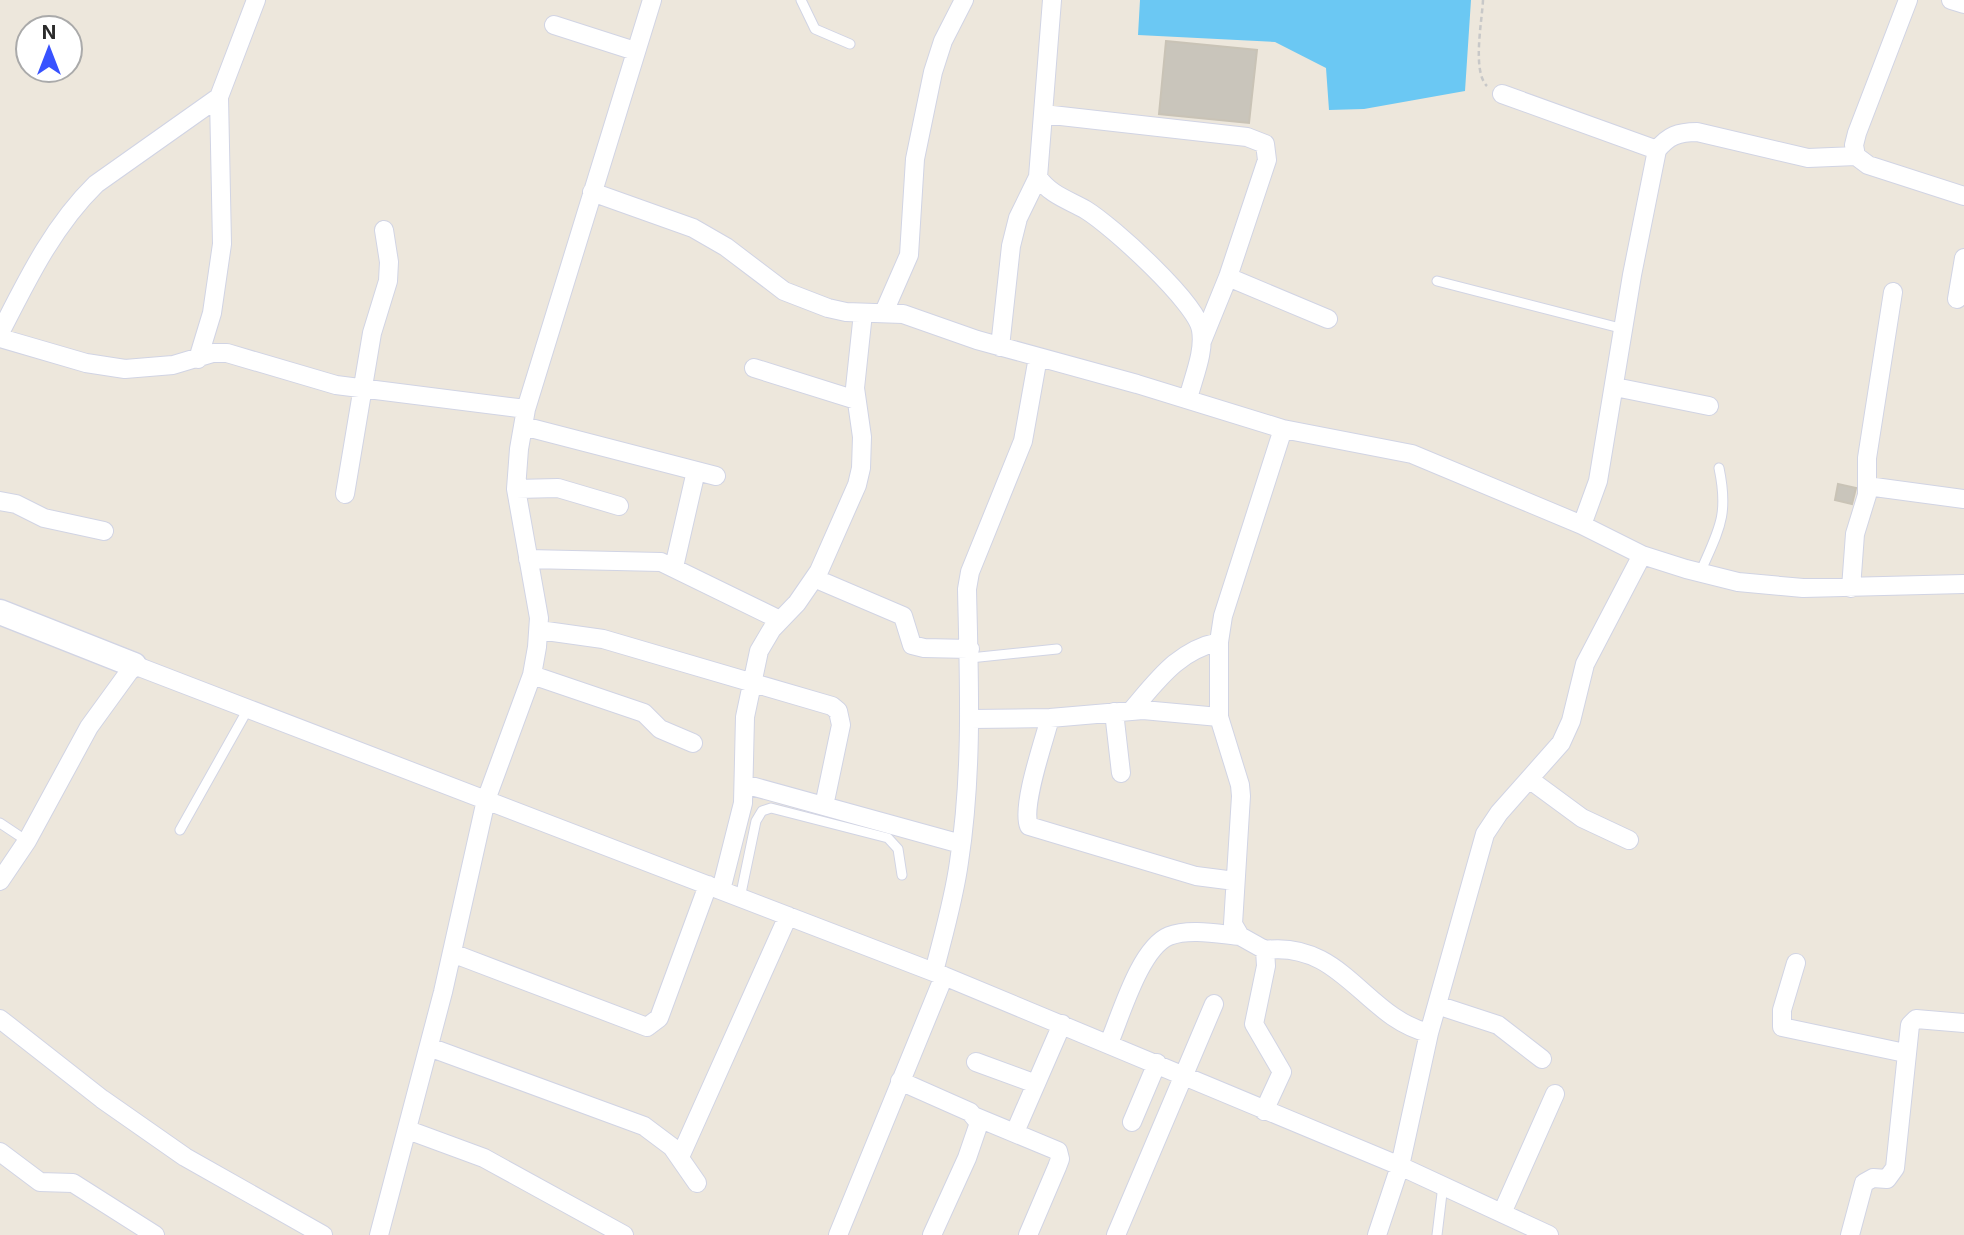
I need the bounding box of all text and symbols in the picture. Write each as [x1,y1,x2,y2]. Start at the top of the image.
north arrow [14,14,84,84]
text: N [42,21,56,44]

